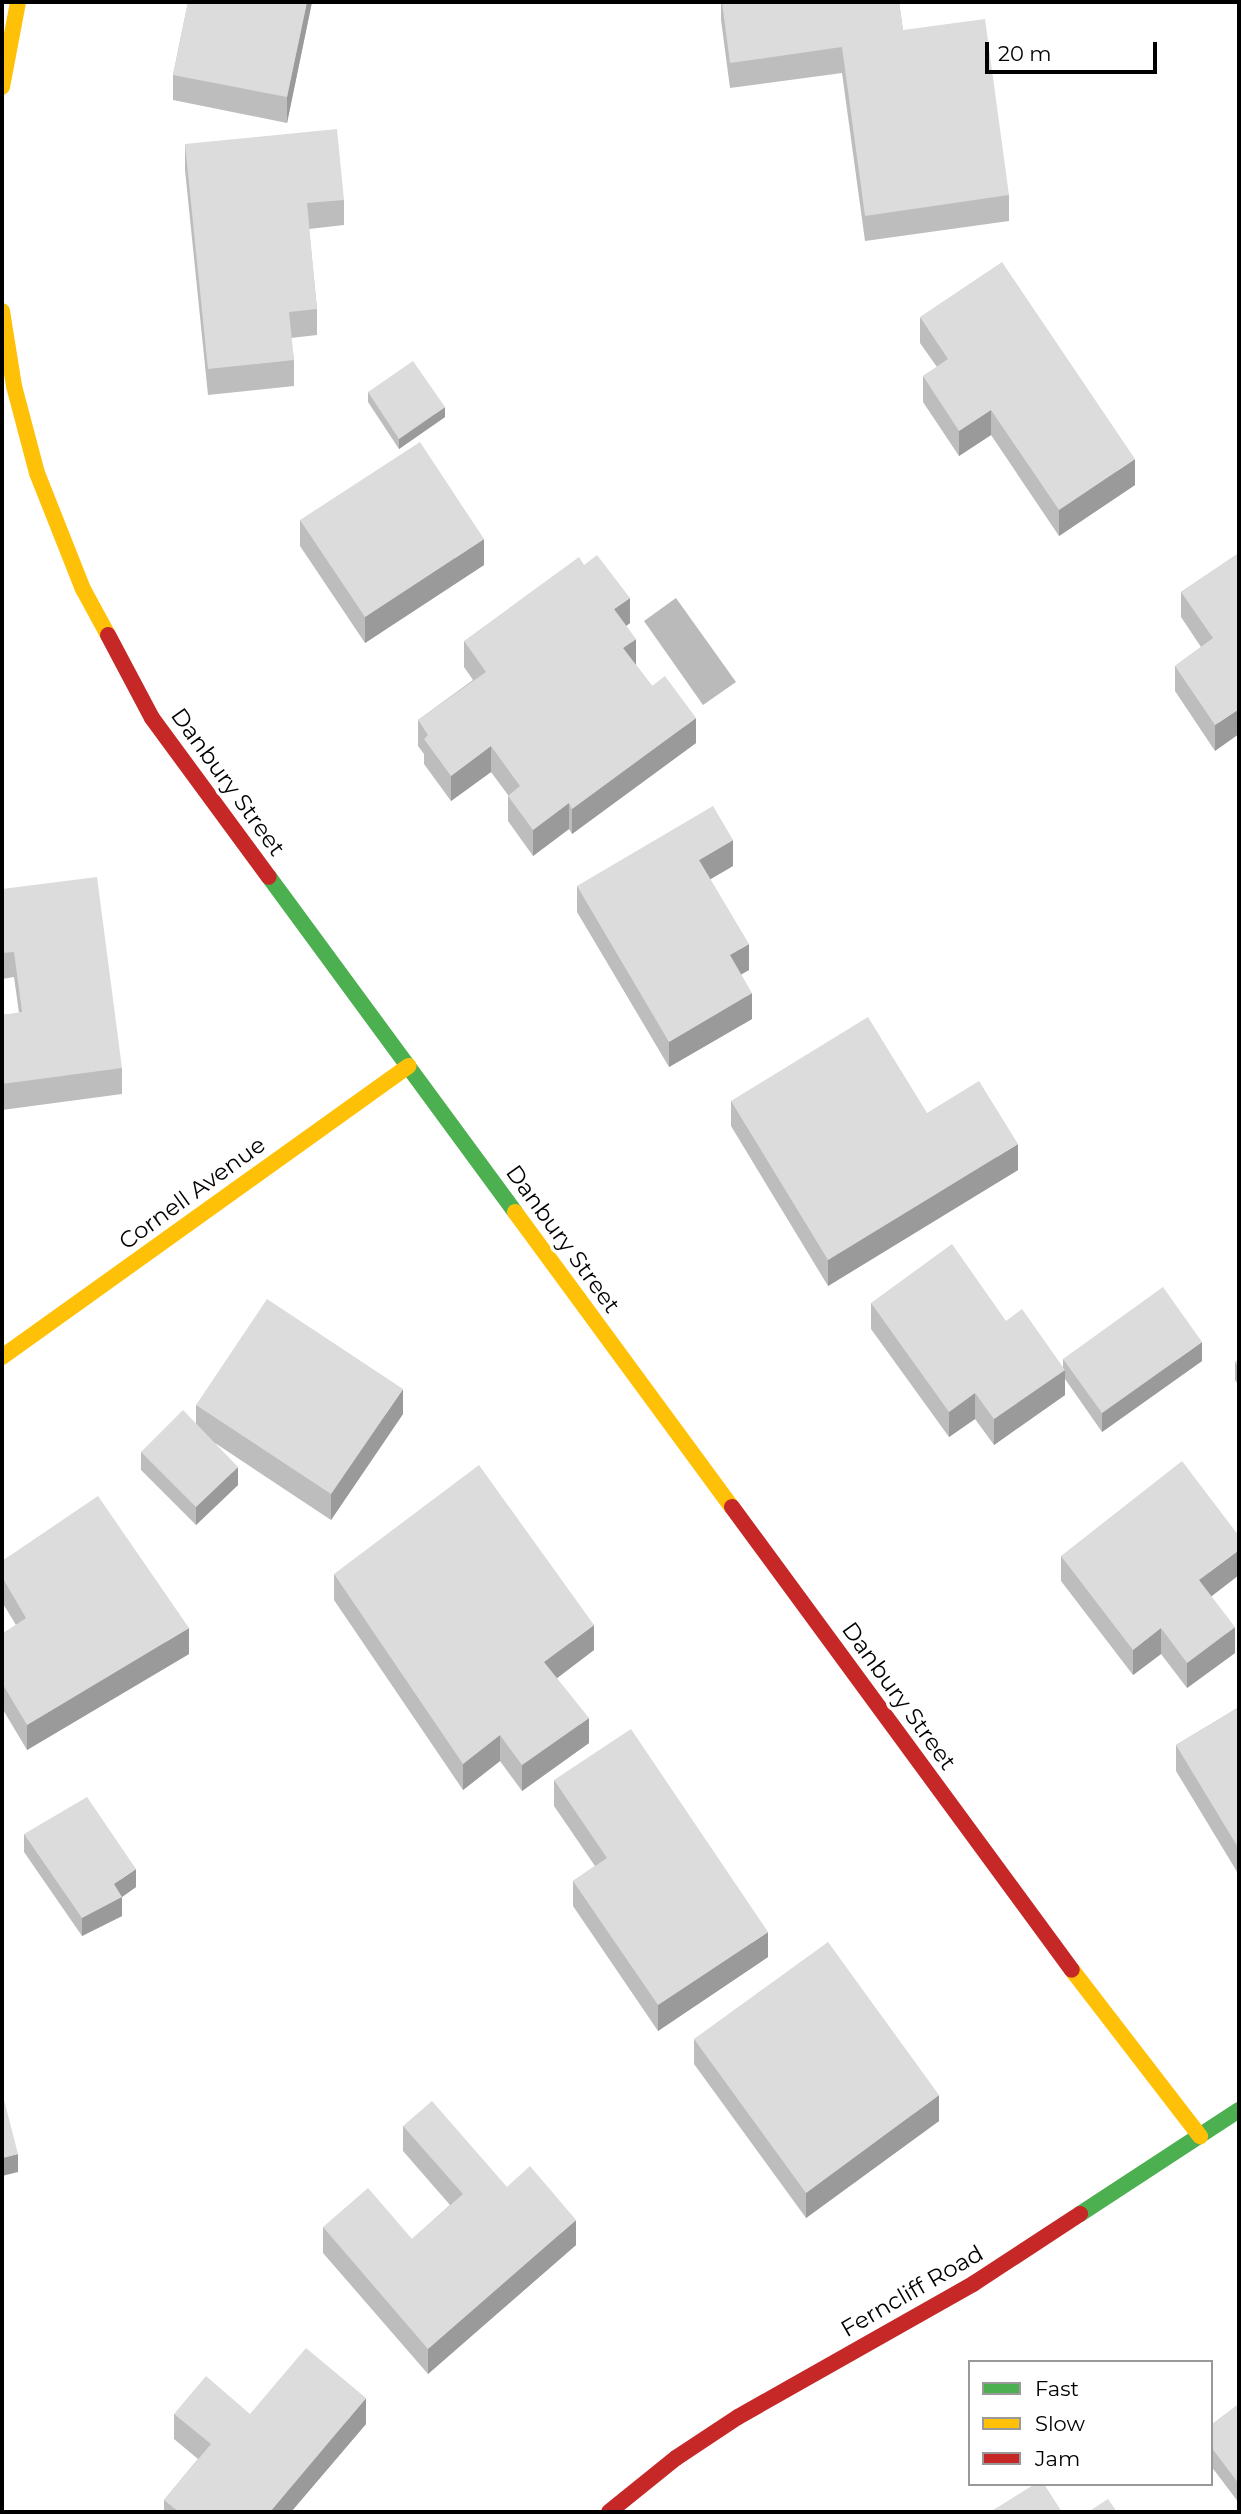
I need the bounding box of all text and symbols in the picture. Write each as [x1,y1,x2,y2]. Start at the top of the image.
scale bar [989,28,1160,72]
text: 20 m [998,41,1052,66]
street label: Danbury Street [165,703,291,861]
street label: Cornell Avenue [114,1131,270,1255]
street label: Danbury Street [500,1160,626,1318]
street label: Danbury Street [836,1617,962,1775]
street label: Ferncliff Road [836,2239,988,2343]
legend [968,2360,1213,2486]
text: Fast [1035,2376,1079,2401]
text: Slow [1035,2411,1085,2436]
text: Jam [1035,2446,1080,2471]

